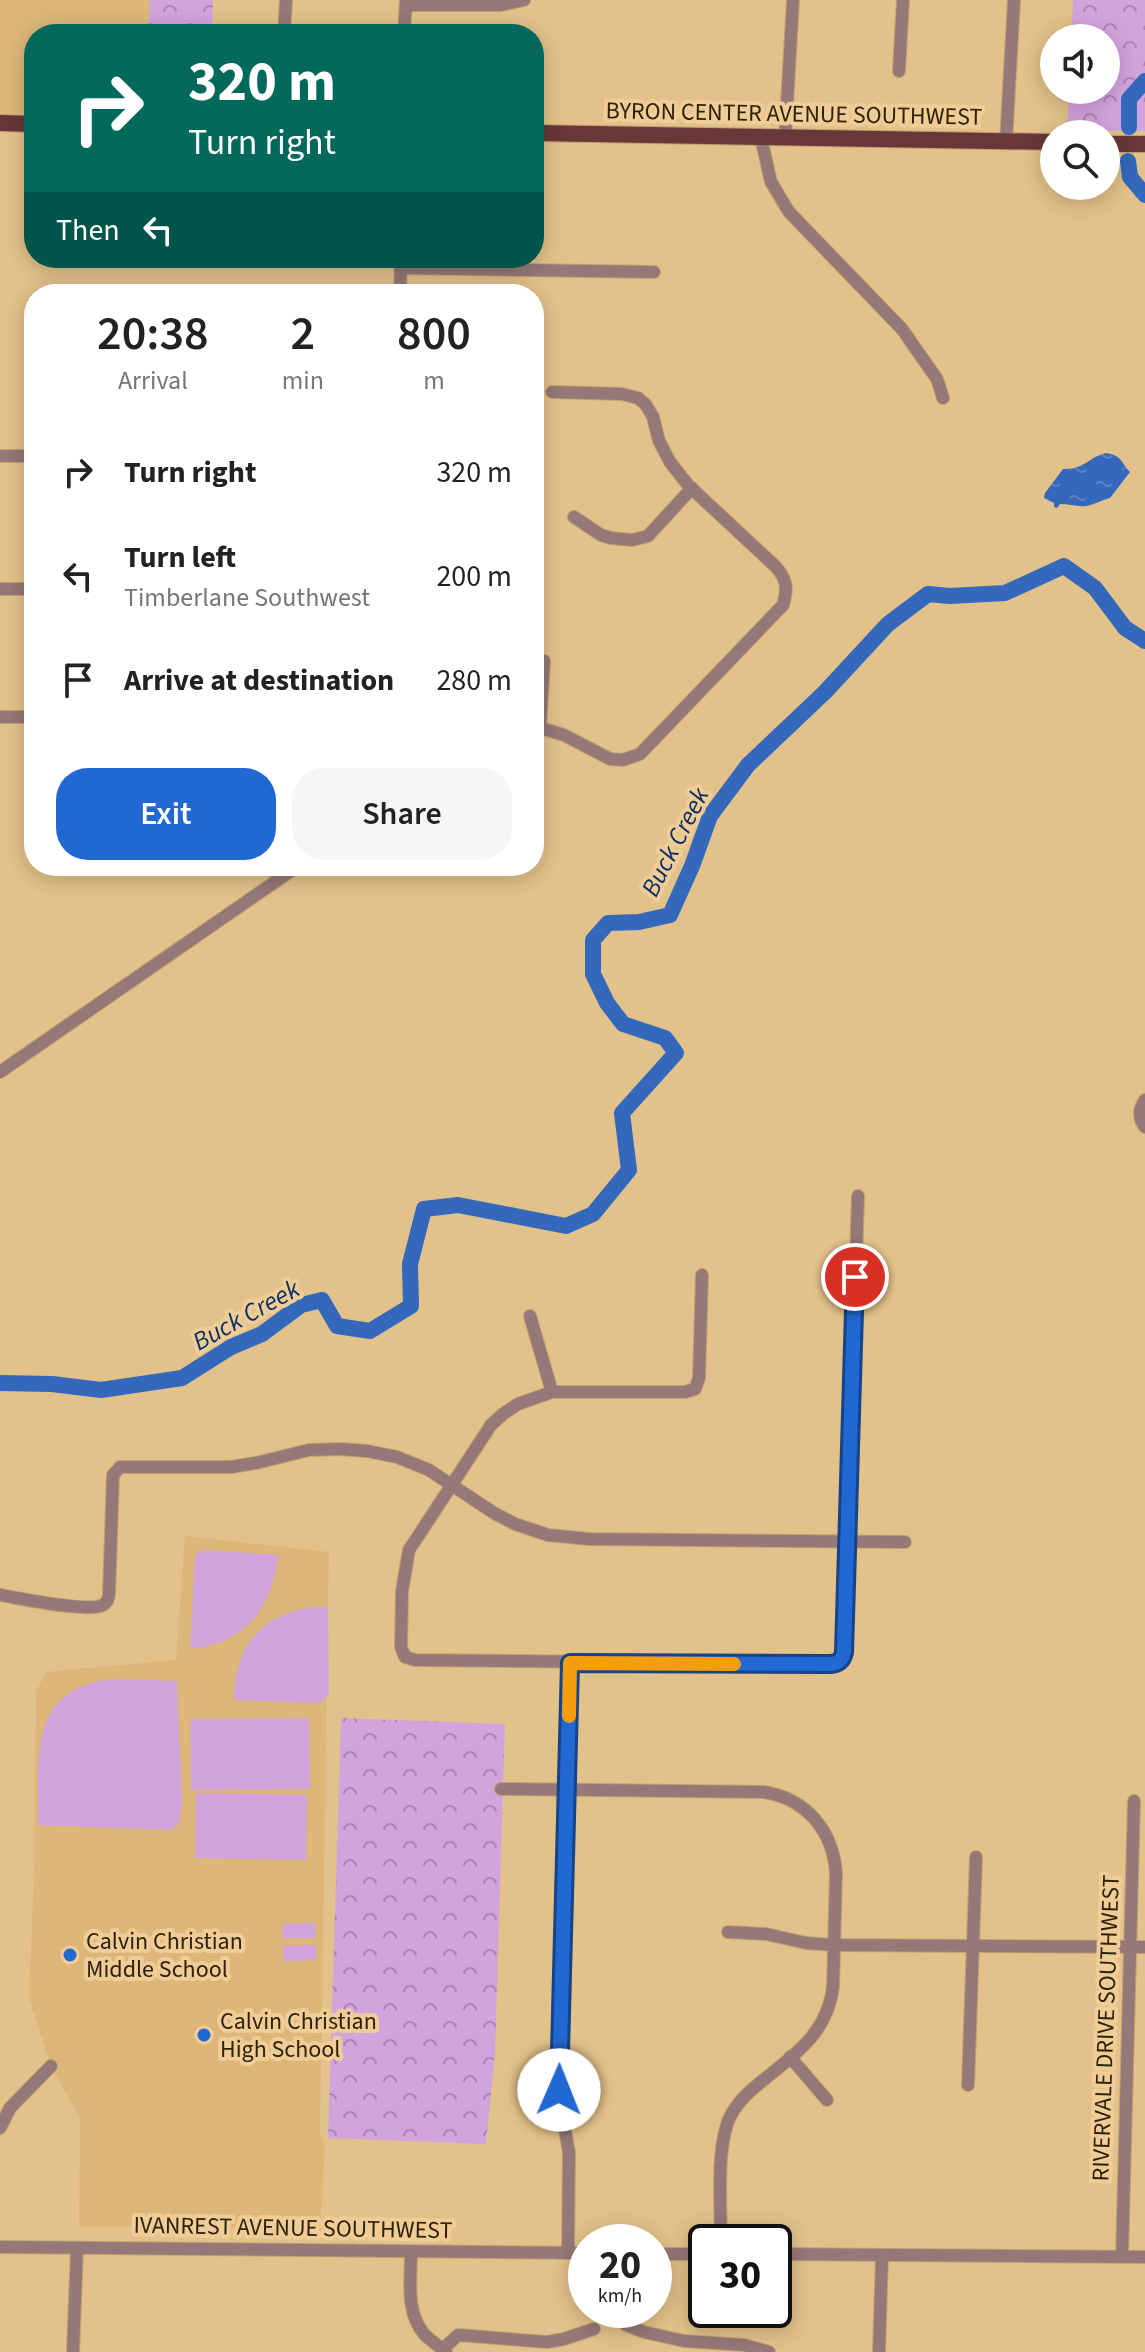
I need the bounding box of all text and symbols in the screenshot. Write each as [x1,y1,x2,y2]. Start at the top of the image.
map controls [1040,24,1120,200]
button: sound [1040,24,1120,104]
text: 320 m [188,43,336,122]
icon: right [56,56,160,160]
street label: BYRON CENTER AVENUE SOUTHWEST [605,93,983,135]
text: Turn right [188,117,336,168]
button: search [1040,120,1120,200]
icon: left [136,208,180,252]
text: Then [56,209,120,252]
text: 20:38 [97,300,209,368]
text: 2 [291,300,315,368]
text: 800 [397,300,471,368]
text: Arrival [118,362,188,399]
text: min [282,362,324,399]
text: m [423,362,445,399]
icon: right [56,450,100,494]
text: Turn right [124,451,256,494]
text: 320 m [436,451,512,494]
text: Turn left [124,536,236,579]
icon: left [56,554,100,598]
text: 200 m [436,555,512,598]
text: Timberlane Southwest [124,579,370,616]
icon: arrive [56,658,100,702]
text: Arrive at destination [124,659,394,702]
text: 280 m [436,659,512,702]
button: Exit [56,768,276,860]
button: Share [292,768,512,860]
water label: Buck Creek [632,781,718,903]
pin [821,1243,889,1311]
icon: arrive [833,1255,877,1299]
water label: Buck Creek [186,1270,307,1360]
street label: RIVERVALE DRIVE SOUTHWEST [1083,1874,1129,2182]
place label: Calvin Christian Middle School [86,1924,243,1987]
marker: Calvin Christian Middle School [61,1946,79,1964]
place label: Calvin Christian High School [220,2004,377,2067]
marker: Calvin Christian High School [195,2026,213,2044]
position arrow [517,2048,601,2132]
street label: IVANREST AVENUE SOUTHWEST [133,2208,453,2248]
speed limit sign: 30 [688,2224,792,2328]
text: 20 [599,2237,641,2294]
text: km/h [598,2282,642,2310]

